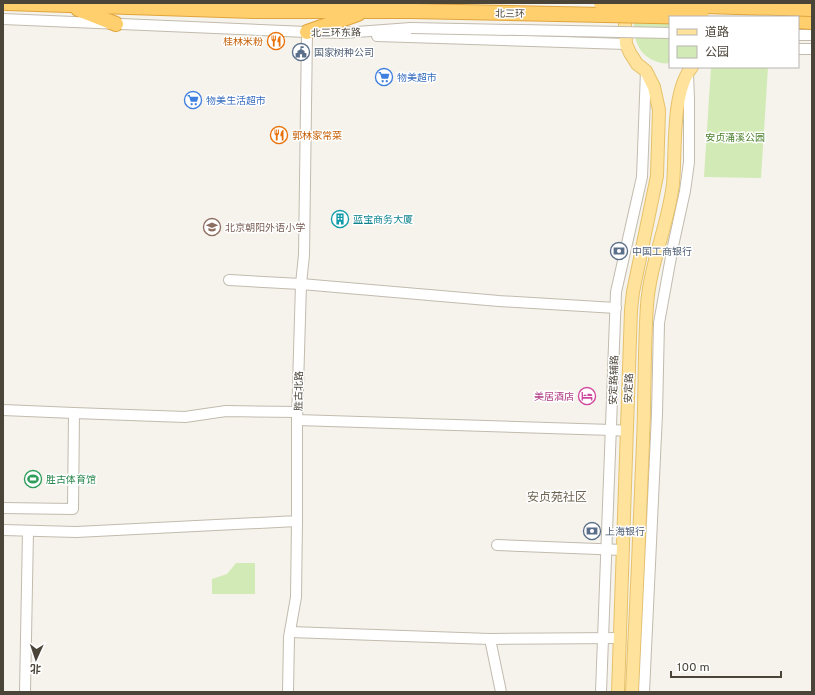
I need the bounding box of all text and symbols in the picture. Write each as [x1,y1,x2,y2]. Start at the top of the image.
street label: 北三环 [495,8,525,21]
legend [669,16,799,68]
text: 道路 [705,25,729,41]
street label: 北三环东路 [311,27,361,40]
restaurant icon: 桂林米粉 [266,31,286,51]
place label: 桂林米粉 [223,36,263,49]
public building icon: 国家树种公司 [291,42,311,62]
text: 公园 [705,45,729,61]
place label: 国家树种公司 [314,47,374,60]
supermarket icon: 物美超市 [374,67,394,87]
place label: 物美超市 [397,72,437,85]
supermarket icon: 物美生活超市 [183,90,203,110]
place label: 物美生活超市 [206,95,266,108]
restaurant icon: 郭林家常菜 [269,125,289,145]
place label: 郭林家常菜 [292,130,342,143]
park label: 安贞涌溪公园 [705,132,765,145]
building icon: 蓝宝商务大厦 [330,209,350,229]
place label: 蓝宝商务大厦 [353,214,413,227]
school or university icon: 北京朝阳外语小学 [202,217,222,237]
place label: 北京朝阳外语小学 [225,222,305,235]
bank icon: 中国工商银行 [609,241,629,261]
place label: 中国工商银行 [632,246,692,259]
street label: 安定路辅路 [607,355,622,405]
street label: 胜古北路 [293,371,306,411]
street label: 安定路 [622,373,637,403]
hotel icon: 美居酒店 [577,386,597,406]
place label: 美居酒店 [534,391,574,404]
sports icon: 胜古体育馆 [23,469,43,489]
place label: 胜古体育馆 [46,474,96,487]
district label: 安贞苑社区 [527,490,587,506]
bank icon: 上海银行 [582,521,602,541]
place label: 上海银行 [605,526,645,539]
north arrow [16,639,56,679]
scale bar [671,653,781,679]
text: 100 m [677,660,710,676]
text: 北 [30,661,41,675]

